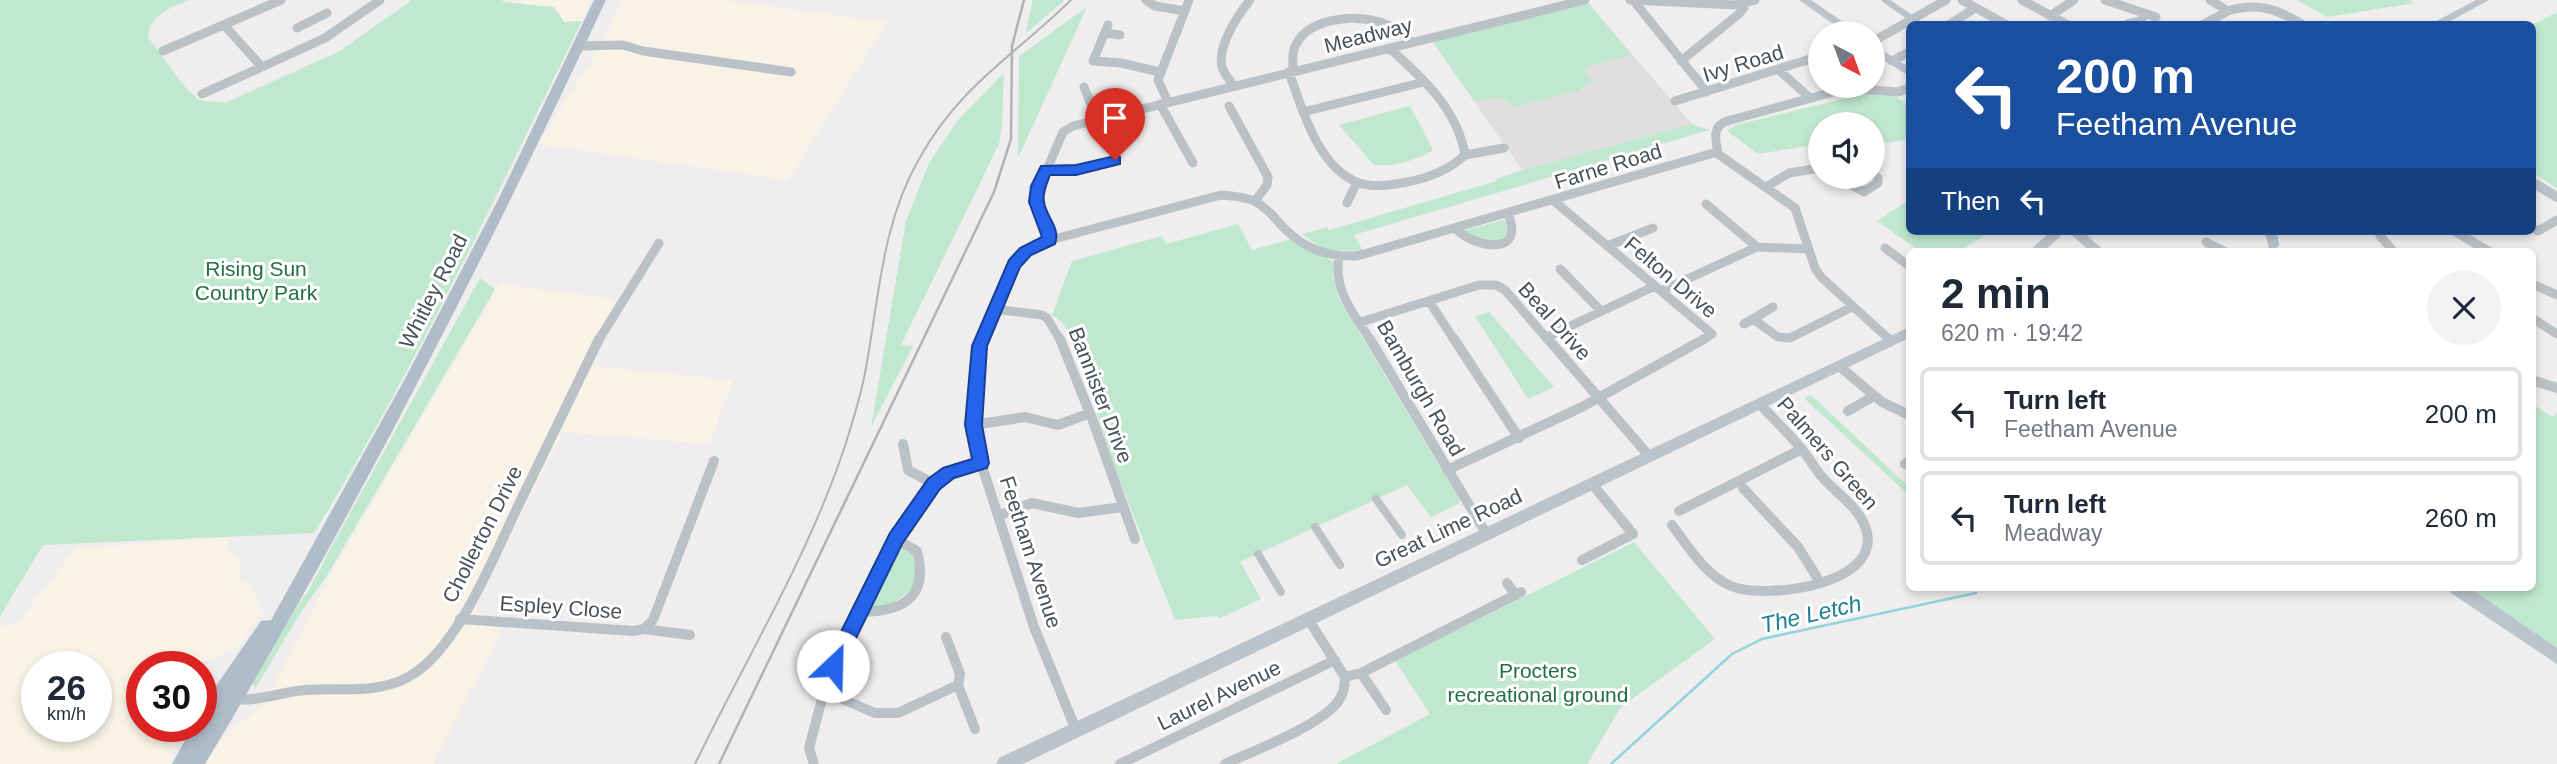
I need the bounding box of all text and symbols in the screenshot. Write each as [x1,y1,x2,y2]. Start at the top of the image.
street label: Meadway [1322,13,1415,57]
north arrow [1808,21,1885,98]
map controls [1808,21,1885,189]
street label: Ivy Road [1700,40,1786,86]
icon: left [1941,49,2032,140]
text: 200 m [2056,49,2195,103]
pin [1085,88,1145,160]
icon: arrive [1096,99,1134,137]
text: Feetham Avenue [2056,106,2297,142]
button: sound [1808,112,1885,189]
street label: Farne Road [1552,139,1664,193]
icon: left [2014,182,2052,220]
text: Then [1941,186,2000,216]
street label: Whitley Road [394,230,472,352]
street label: Felton Drive [1620,232,1722,322]
park label: Rising Sun Country Park [195,257,318,304]
text: 2 min [1941,270,2051,317]
button: close [2427,271,2501,345]
street label: Beal Drive [1514,277,1596,365]
street label: Bamburgh Road [1373,316,1469,460]
text: 620 m · 19:42 [1941,320,2083,346]
street label: Bannister Drive [1065,324,1137,466]
text: Turn left [2004,385,2106,415]
street label: Palmers Green [1773,392,1883,514]
icon: left [1945,395,1983,433]
text: 200 m [2425,399,2497,429]
text: Feetham Avenue [2004,416,2177,442]
street label: Chollerton Drive [438,462,526,606]
street label: Feetham Avenue [996,473,1066,631]
street label: Great Lime Road [1371,484,1525,572]
text: Turn left [2004,489,2106,519]
icon: left [1945,499,1983,537]
text: 260 m [2425,503,2497,533]
text: Meadway [2004,520,2102,546]
water label: The Letch [1758,590,1864,638]
street label: Espley Close [499,591,623,623]
position arrow [796,629,870,703]
speed limit sign: 30 [126,651,217,742]
street label: Laurel Avenue [1154,655,1284,735]
park label: Procters recreational ground [1448,659,1628,706]
text: 26 [47,668,86,707]
text: km/h [47,704,86,724]

